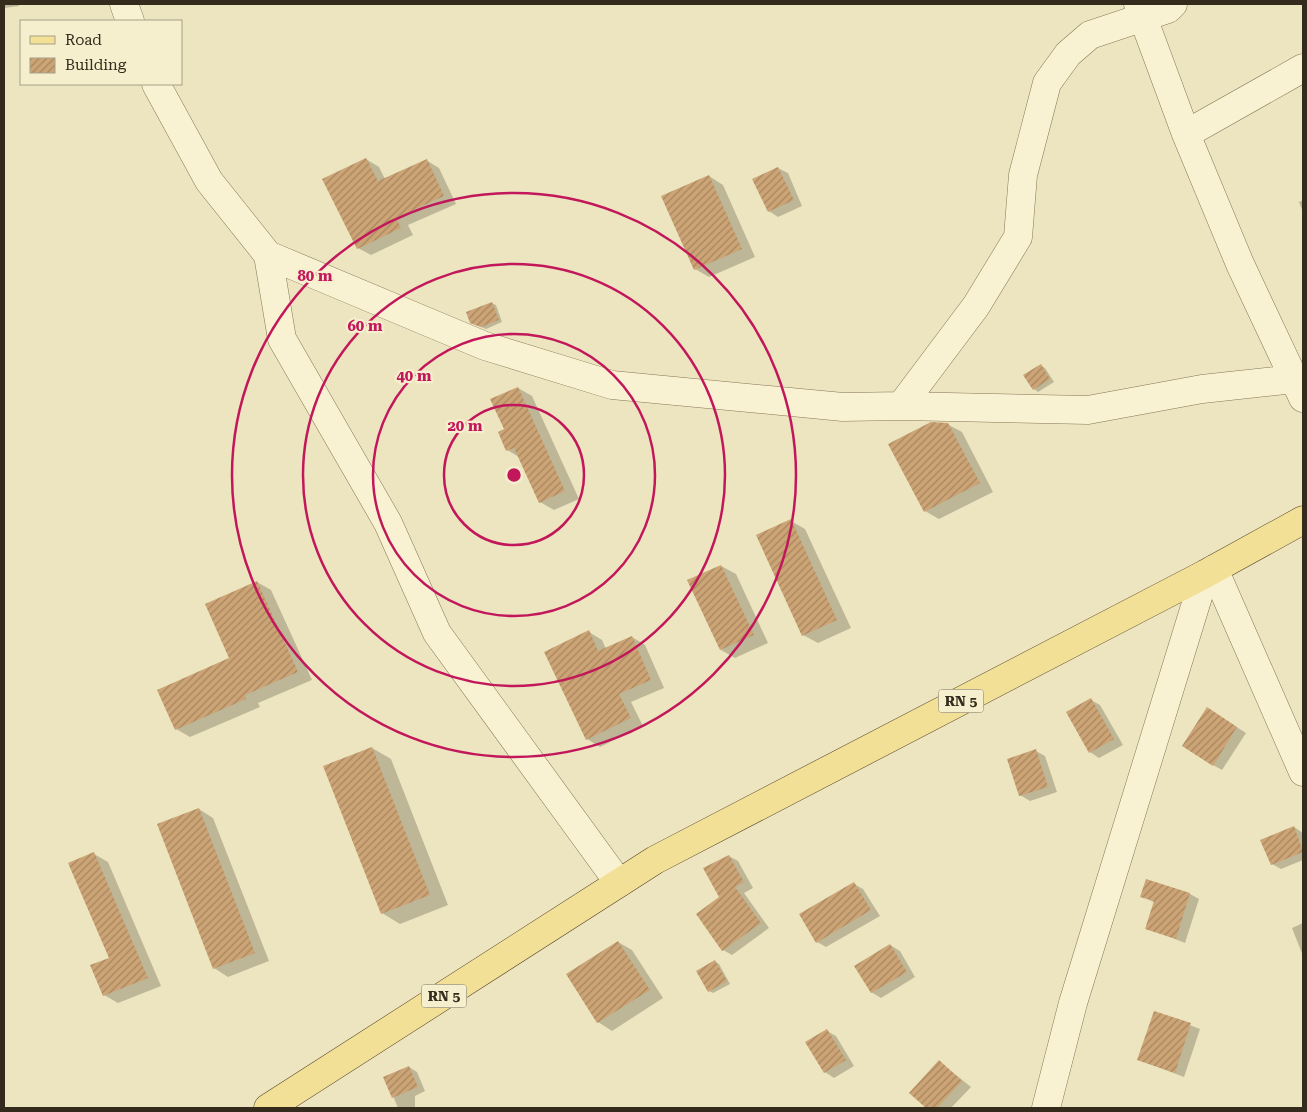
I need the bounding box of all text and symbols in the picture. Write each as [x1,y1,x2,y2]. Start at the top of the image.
legend [20,20,182,85]
text: Road [65,31,102,49]
text: Building [65,56,127,74]
text: 80 m [297,267,333,285]
text: 60 m [347,317,383,335]
text: 40 m [396,367,432,385]
text: 20 m [447,417,483,435]
centre of rings [505,466,523,484]
road number: RN 5 [938,689,984,712]
road number: RN 5 [422,984,466,1008]

